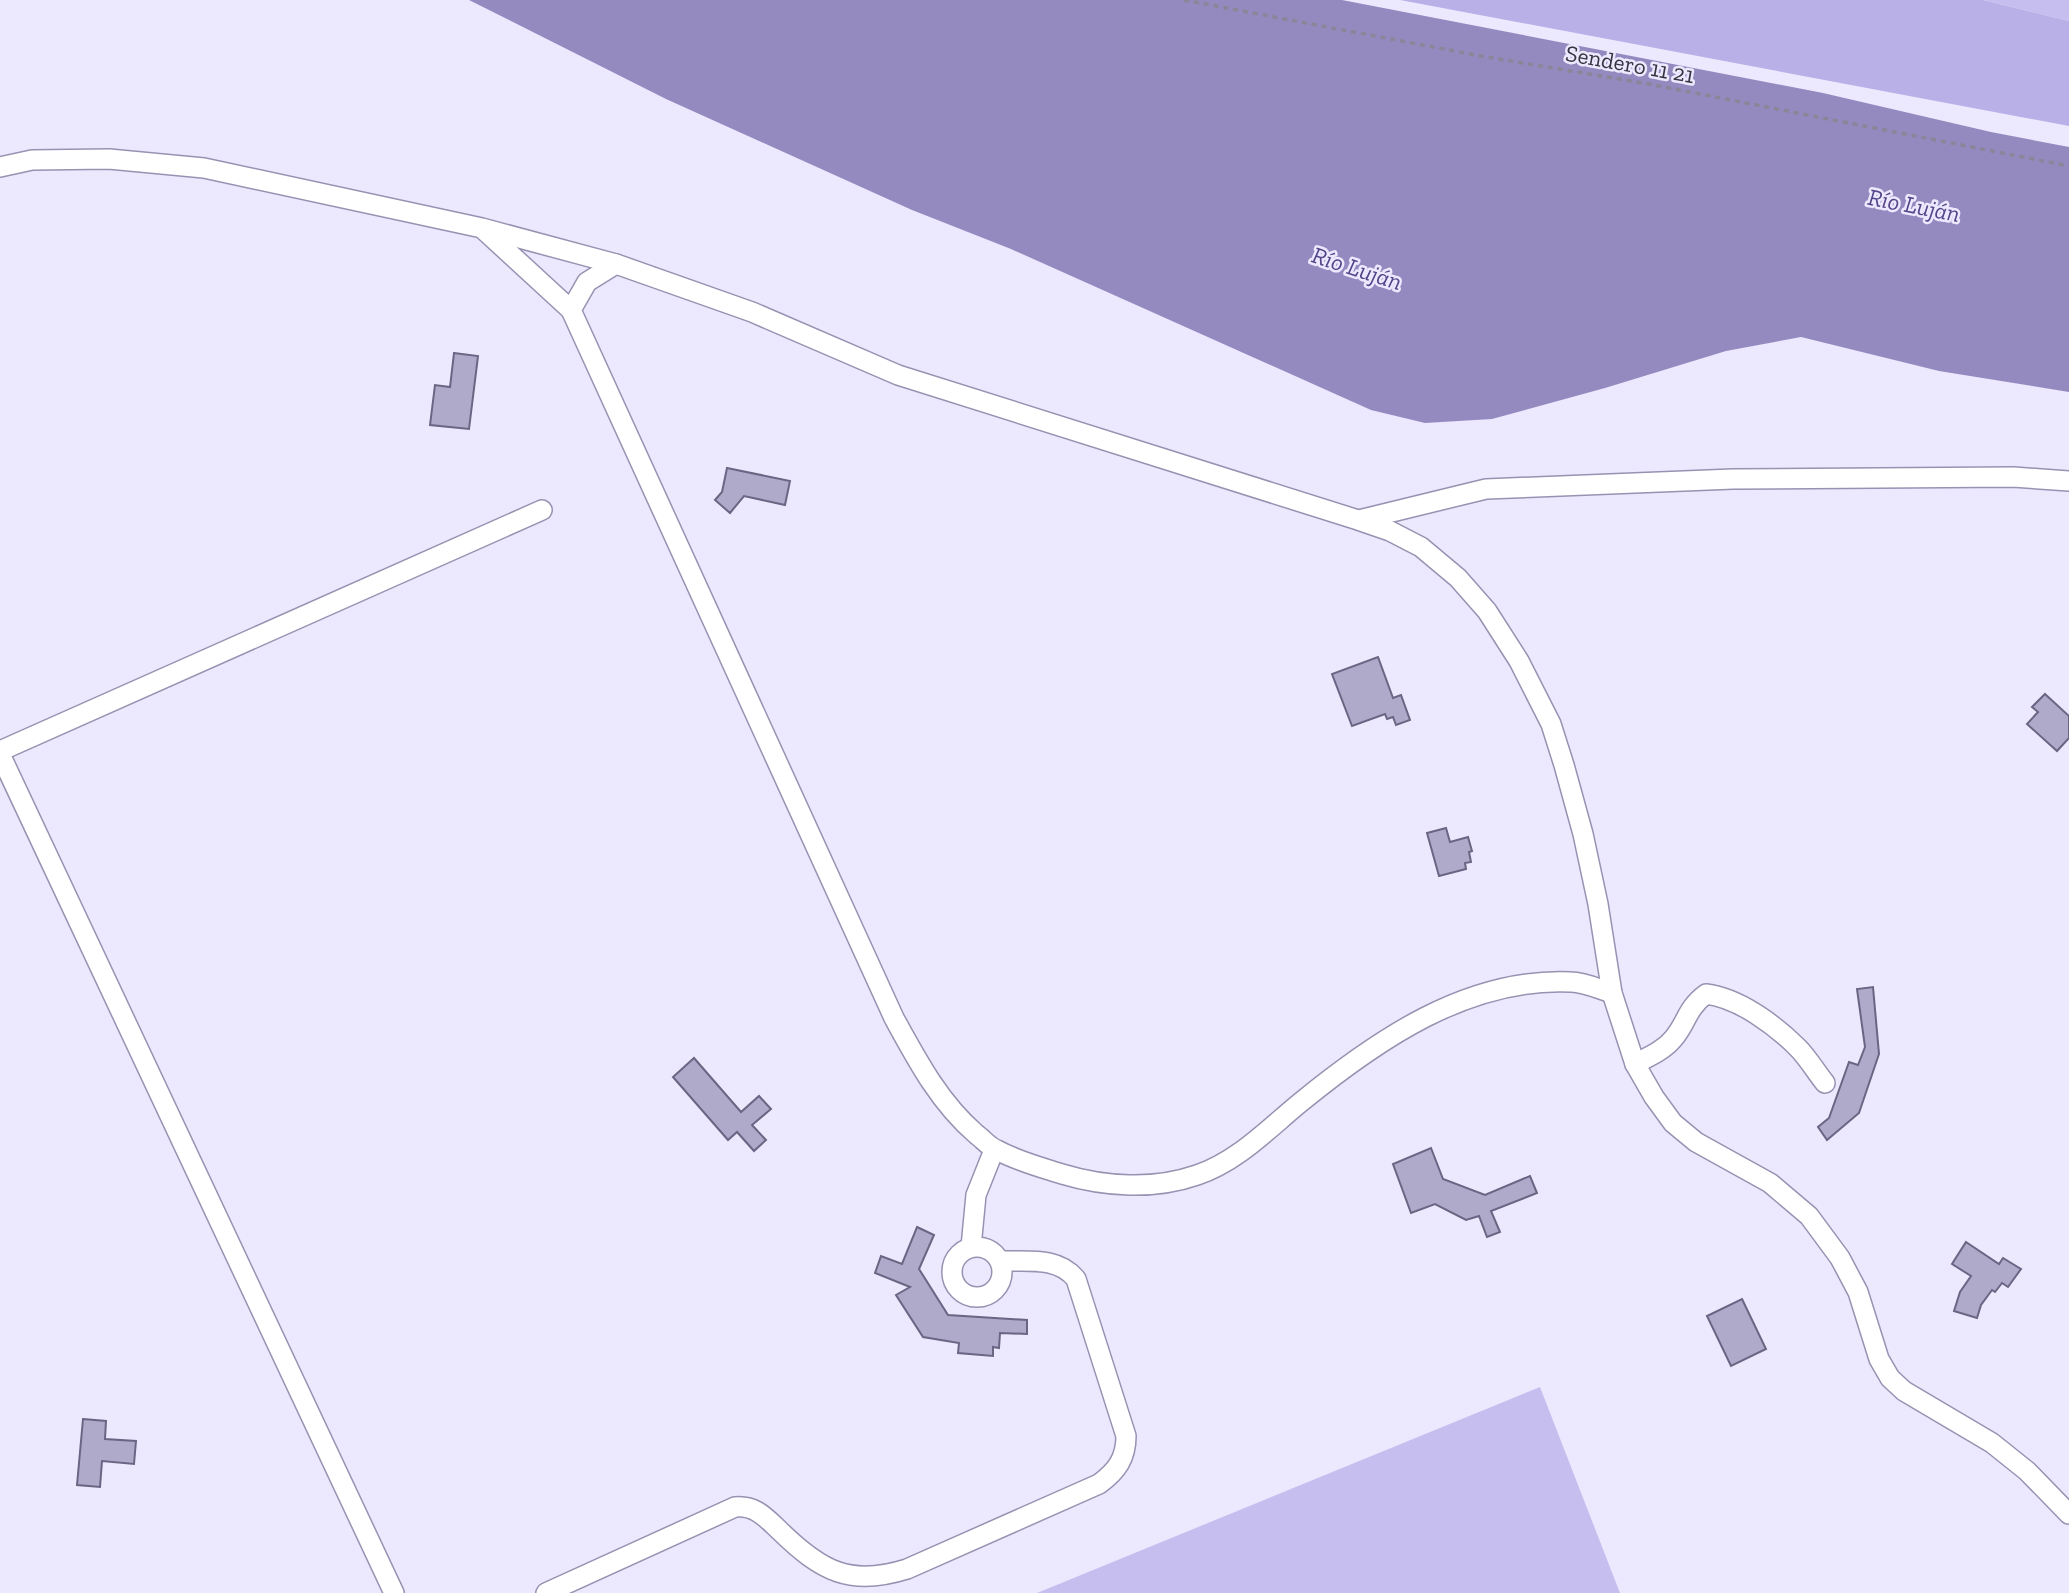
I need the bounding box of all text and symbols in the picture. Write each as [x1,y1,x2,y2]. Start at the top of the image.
street label: Sendero 11 21 [1564,39,1697,89]
water label: Río Luján [1866,182,1962,228]
water label: Río Luján [1308,240,1406,296]

